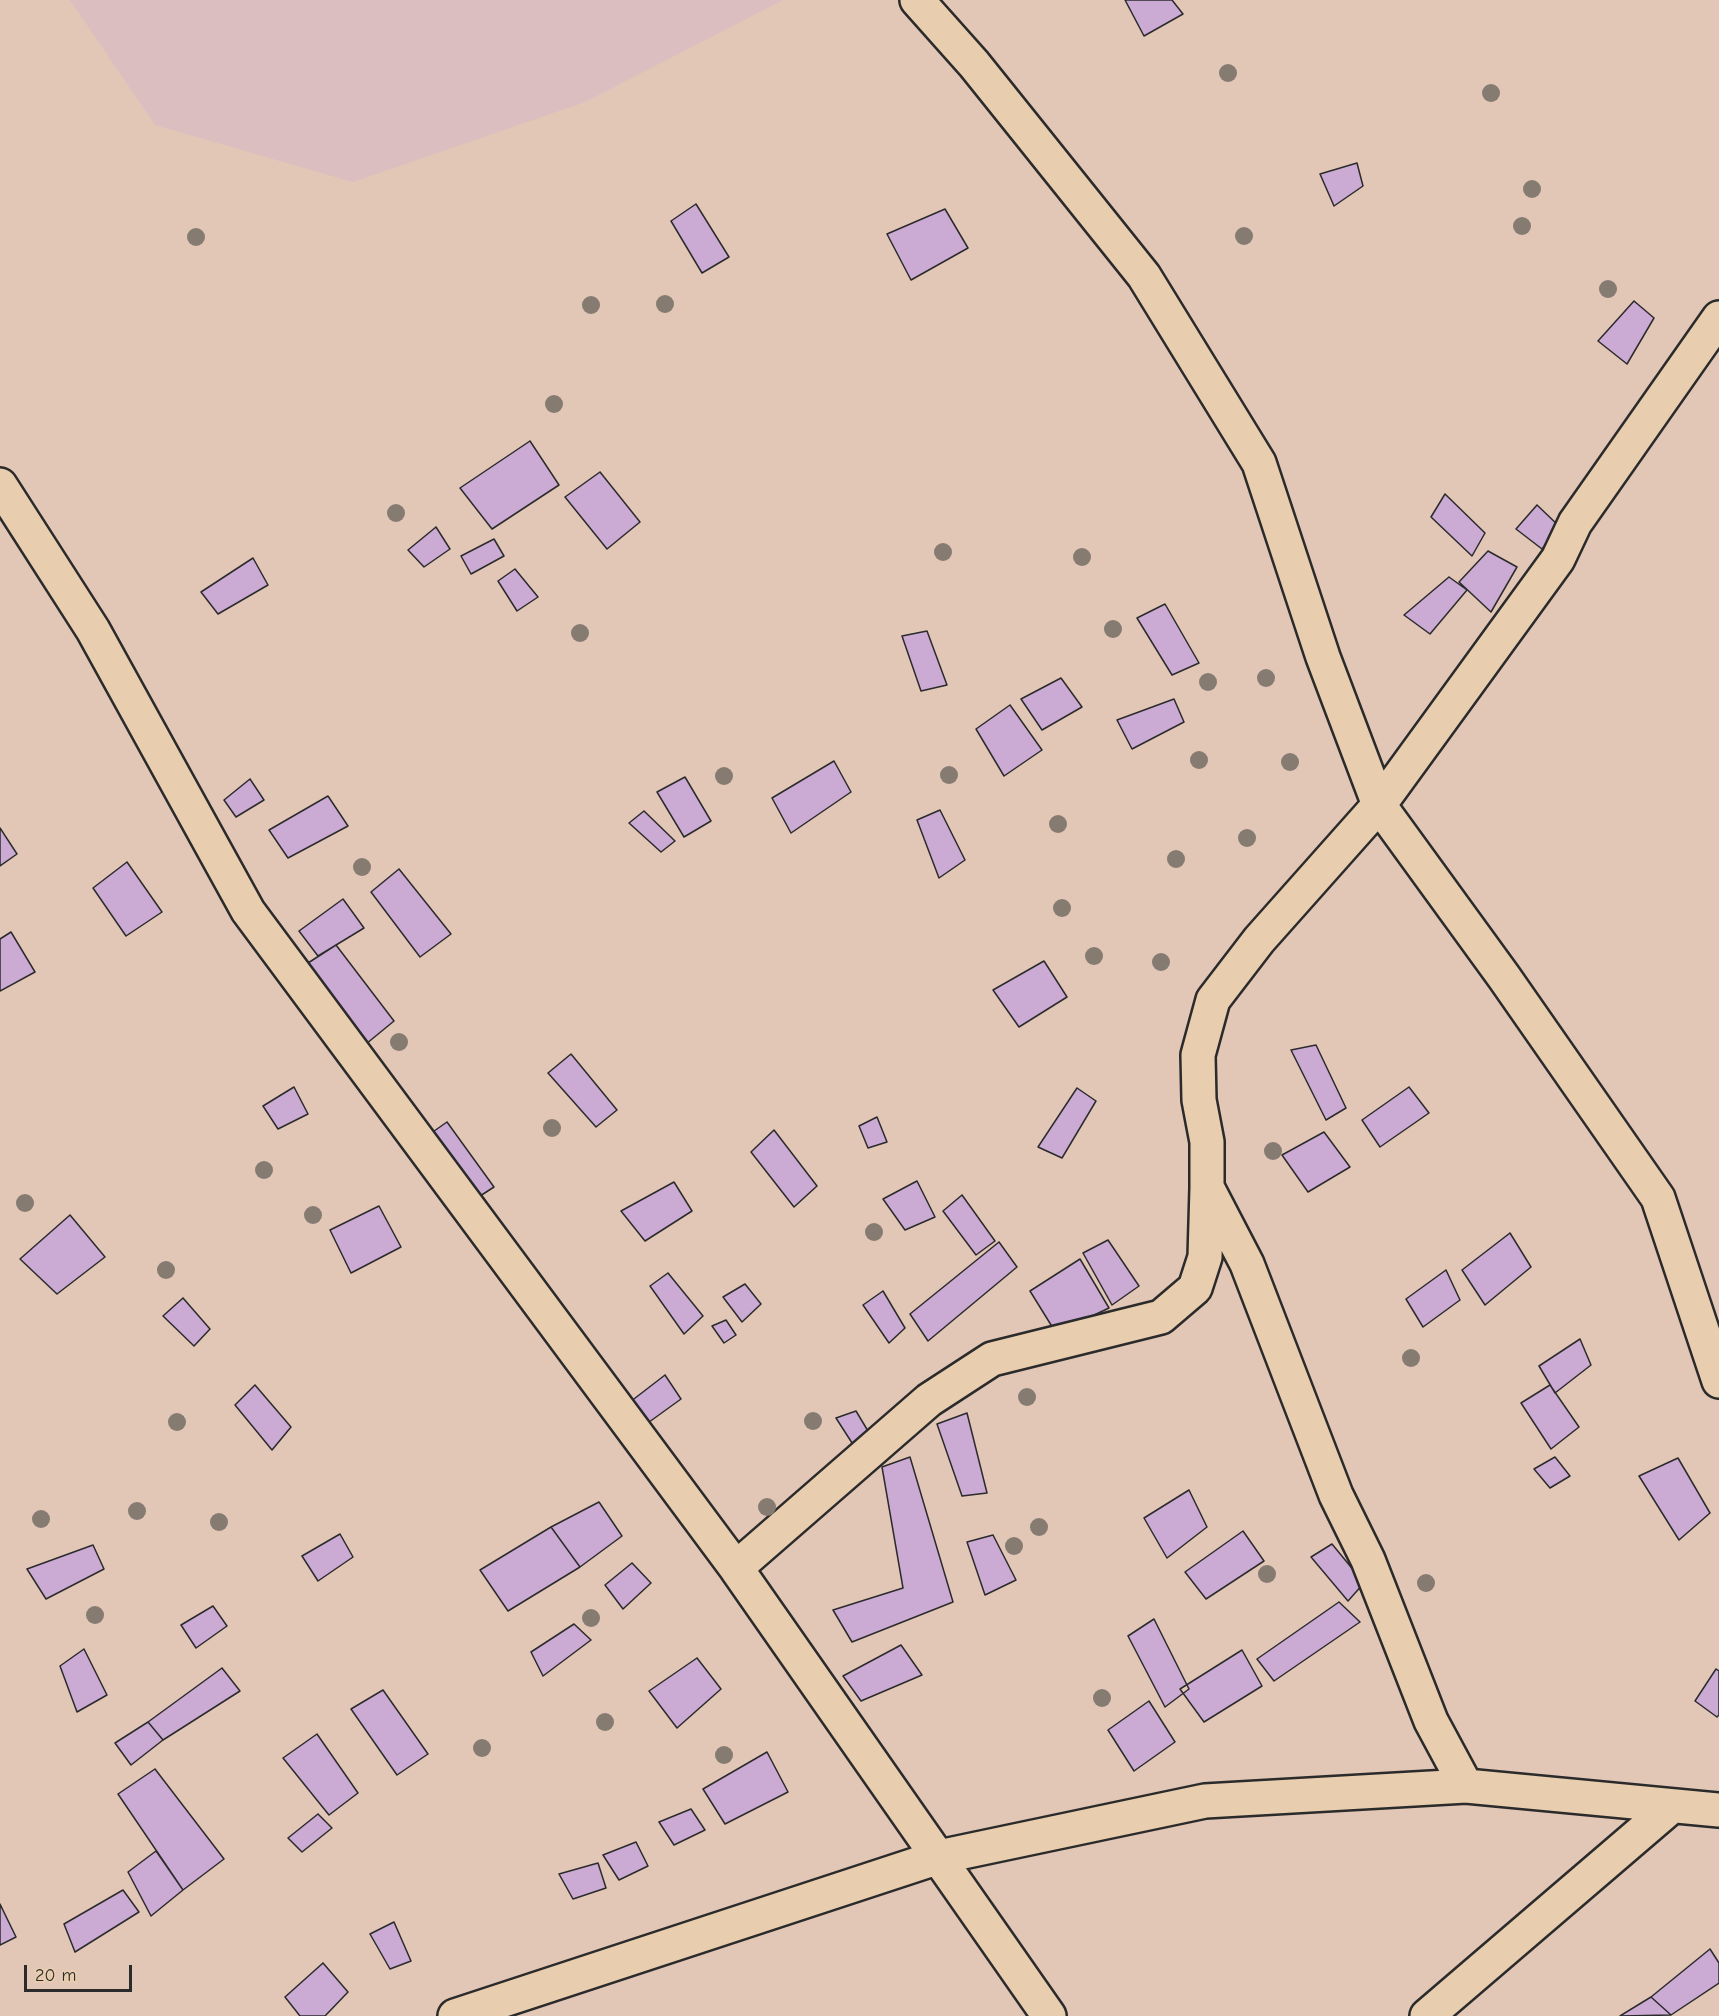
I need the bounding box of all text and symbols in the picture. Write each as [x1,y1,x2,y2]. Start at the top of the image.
scale bar [27,1953,135,1991]
text: 20 m [35,1965,76,1986]

